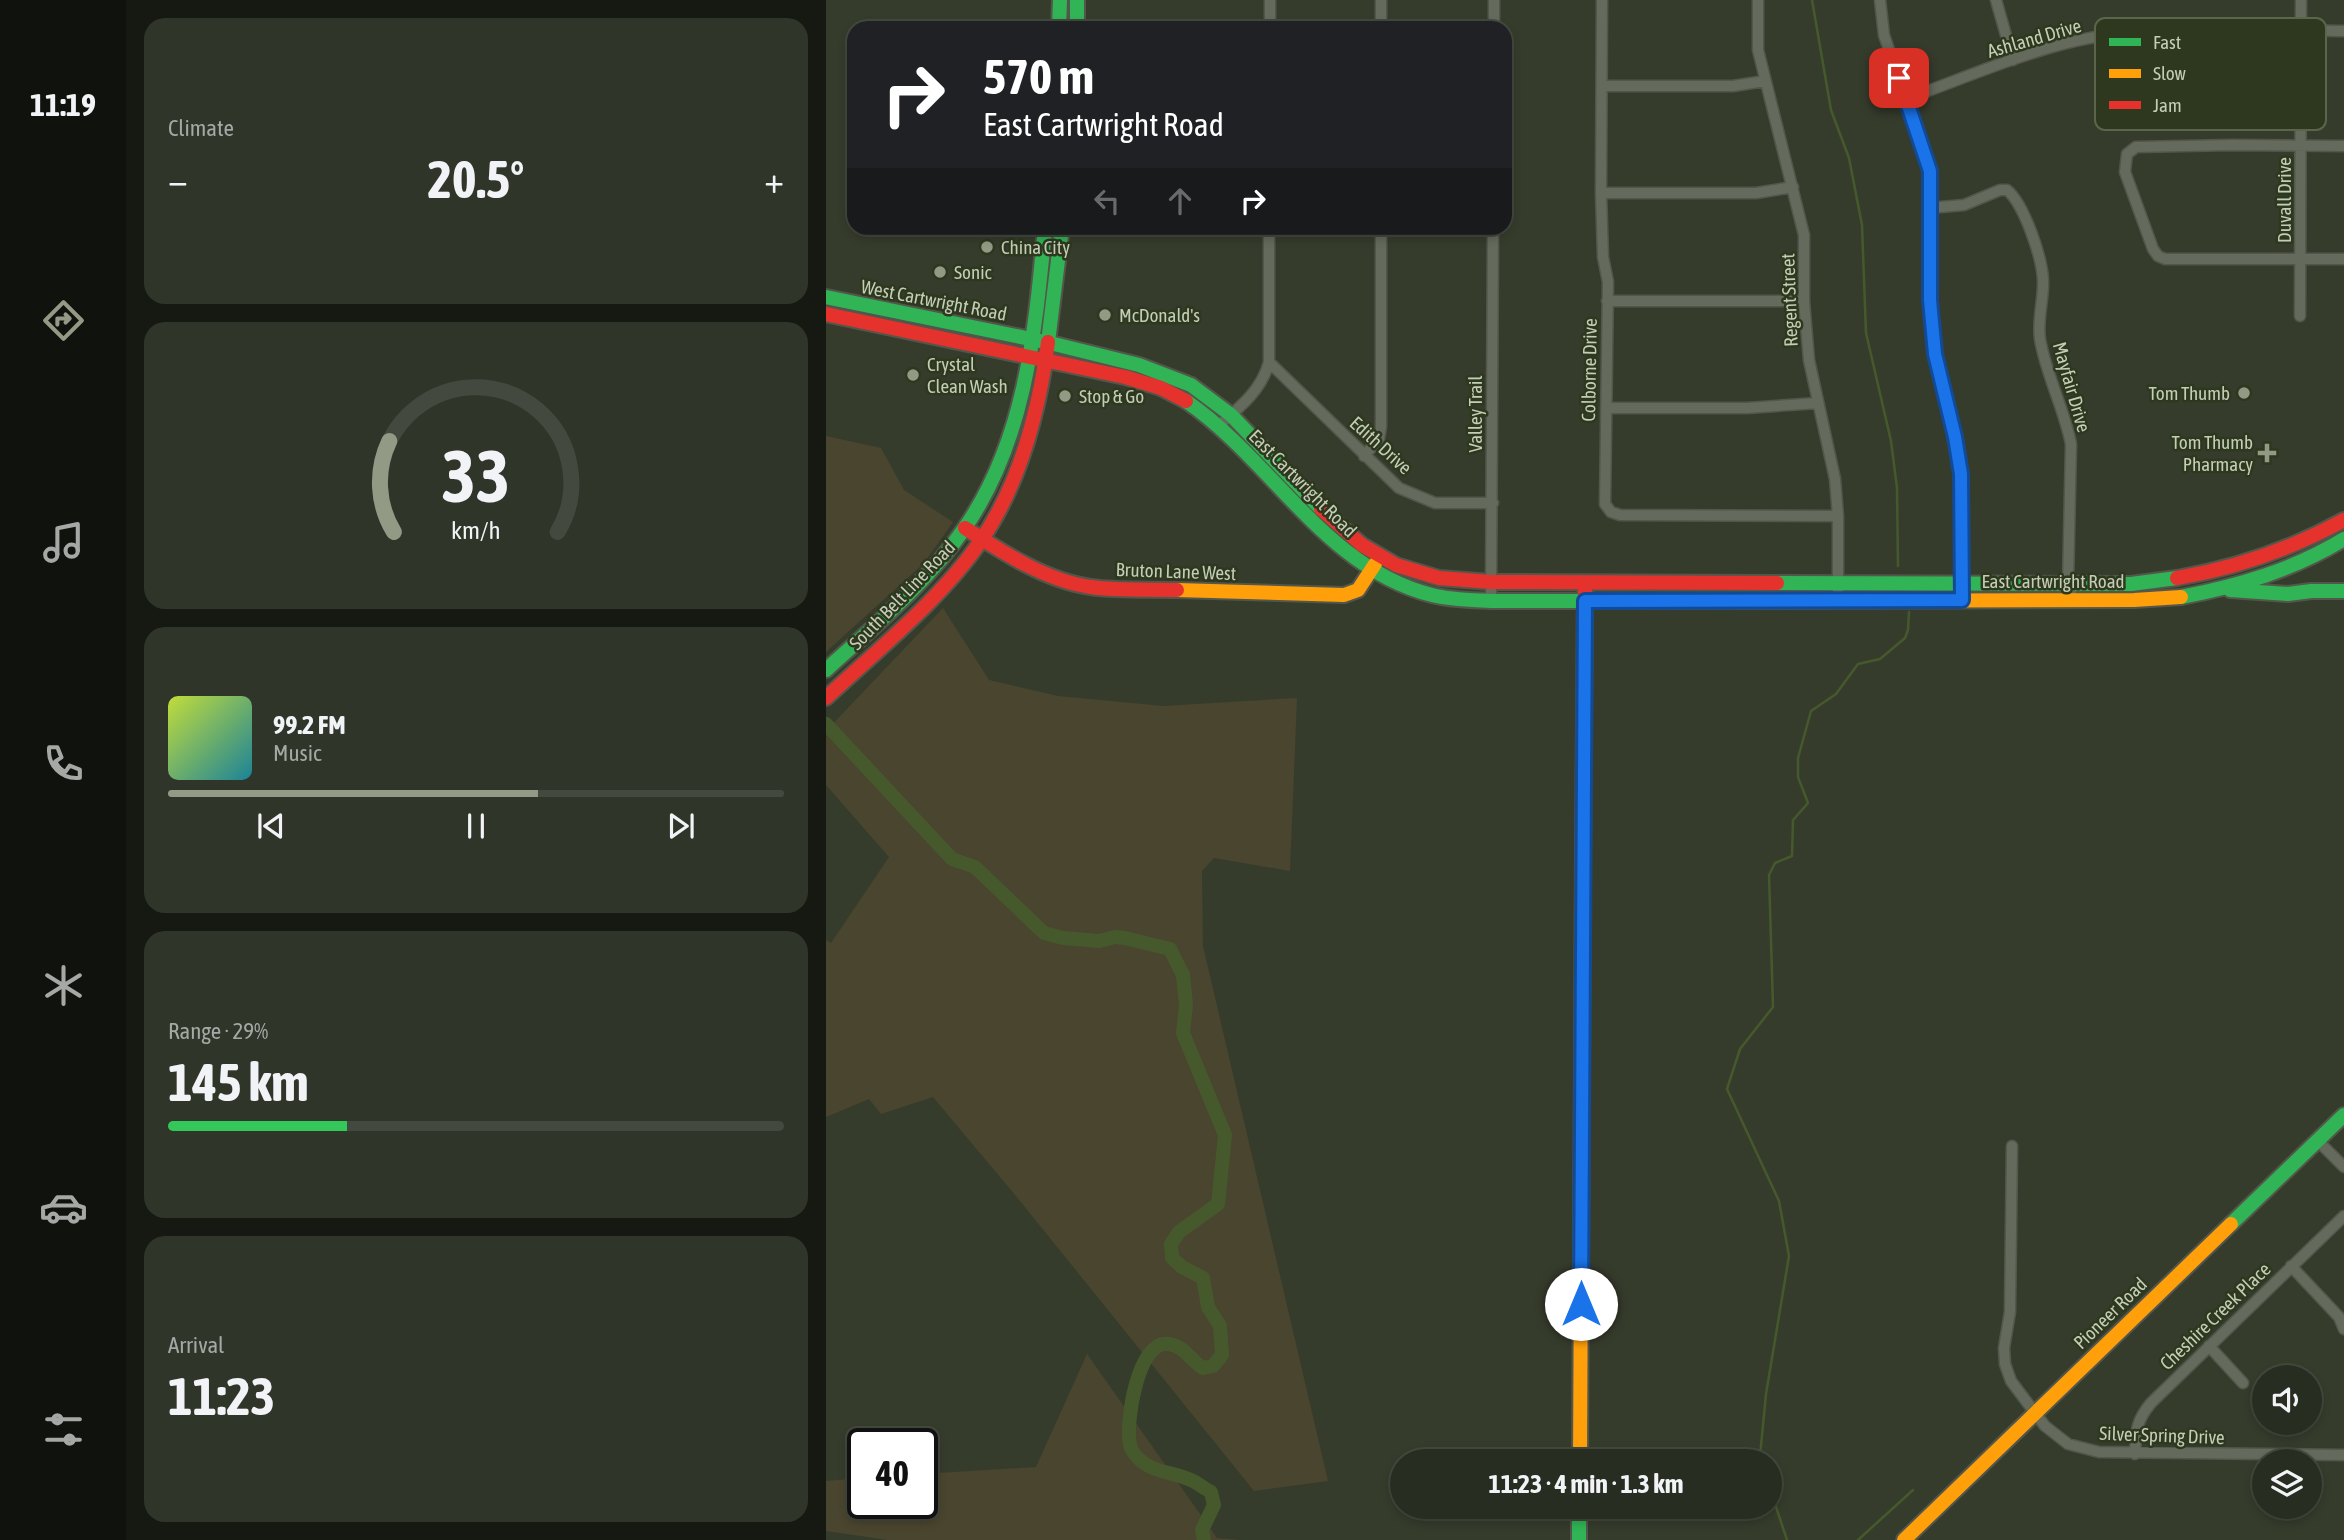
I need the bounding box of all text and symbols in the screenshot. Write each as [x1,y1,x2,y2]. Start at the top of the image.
street label: Ashland Drive [1984,14,2084,62]
legend [2095,18,2326,130]
text: Fast [2153,31,2181,53]
text: 570 m [983,48,1094,104]
pin [1869,48,1929,108]
icon: right [868,49,959,140]
icon: arrive [1880,59,1918,97]
text: Slow [2153,62,2187,84]
text: 11:19 [30,86,96,123]
text: Jam [2153,94,2182,116]
text: East Cartwright Road [983,106,1224,143]
text: Climate [168,115,234,141]
text: 20.5° [428,149,524,209]
street label: Duvall Drive [2273,157,2295,243]
text: − [168,158,188,201]
text: + [764,158,784,201]
icon: left [1088,182,1126,220]
icon: ahead [1161,182,1199,220]
icon: right [1234,182,1272,220]
place label: China City [1001,236,1070,258]
marker: China City [979,239,995,255]
street label: Regent Street [1776,253,1802,347]
place label: Sonic [954,261,992,283]
marker: Sonic [932,264,948,280]
street label: West Cartwright Road [859,275,1009,325]
icon: directions [39,296,88,345]
place label: McDonald's [1119,304,1200,326]
marker: McDonald's [1097,307,1113,323]
street label: Colborne Drive [1577,318,1601,422]
street label: Mayfair Drive [2049,339,2095,435]
place label: Crystal Clean Wash [927,353,1008,397]
marker: Crystal Clean Wash [905,367,921,383]
street label: Valley Trail [1464,376,1486,453]
place label: Tom Thumb [2149,382,2230,404]
place label: Stop & Go [1079,385,1144,407]
marker: Tom Thumb [2236,385,2252,401]
marker: Stop & Go [1057,388,1073,404]
street label: Edith Drive [1346,412,1416,478]
street label: East Cartwright Road [1245,425,1361,541]
place label: Tom Thumb Pharmacy [2172,431,2253,475]
text: 33 [442,434,510,517]
marker: Tom Thumb Pharmacy [2259,445,2275,461]
text: km/h [451,515,501,543]
icon: music [39,518,88,567]
street label: South Belt Line Road [845,536,959,654]
street label: Bruton Lane West [1115,558,1237,584]
street label: East Cartwright Road [1981,570,2125,592]
text: 99.2 FM [273,710,346,740]
icon: phone [39,739,88,788]
text: Music [273,740,321,766]
icon: previous [252,807,290,845]
icon: pause [457,807,495,845]
icon: next [662,807,700,845]
icon: climate [39,961,88,1010]
text: Range · 29% [168,1018,268,1044]
text: 145 km [168,1052,309,1112]
icon: car [39,1183,88,1232]
street label: Cheshire Creek Place [2155,1258,2275,1374]
position arrow [1544,1267,1618,1341]
street label: Pioneer Road [2069,1273,2151,1353]
text: Arrival [168,1332,224,1358]
map controls [2252,1365,2322,1519]
button: sound [2252,1365,2322,1435]
text: 11:23 [168,1366,275,1426]
icon: filters [39,1405,88,1454]
street label: Silver Spring Drive [2099,1422,2225,1448]
speed limit sign: 40 [847,1428,938,1519]
button: layers [2252,1449,2322,1519]
text: 11:23 · 4 min · 1.3 km [1489,1469,1683,1499]

